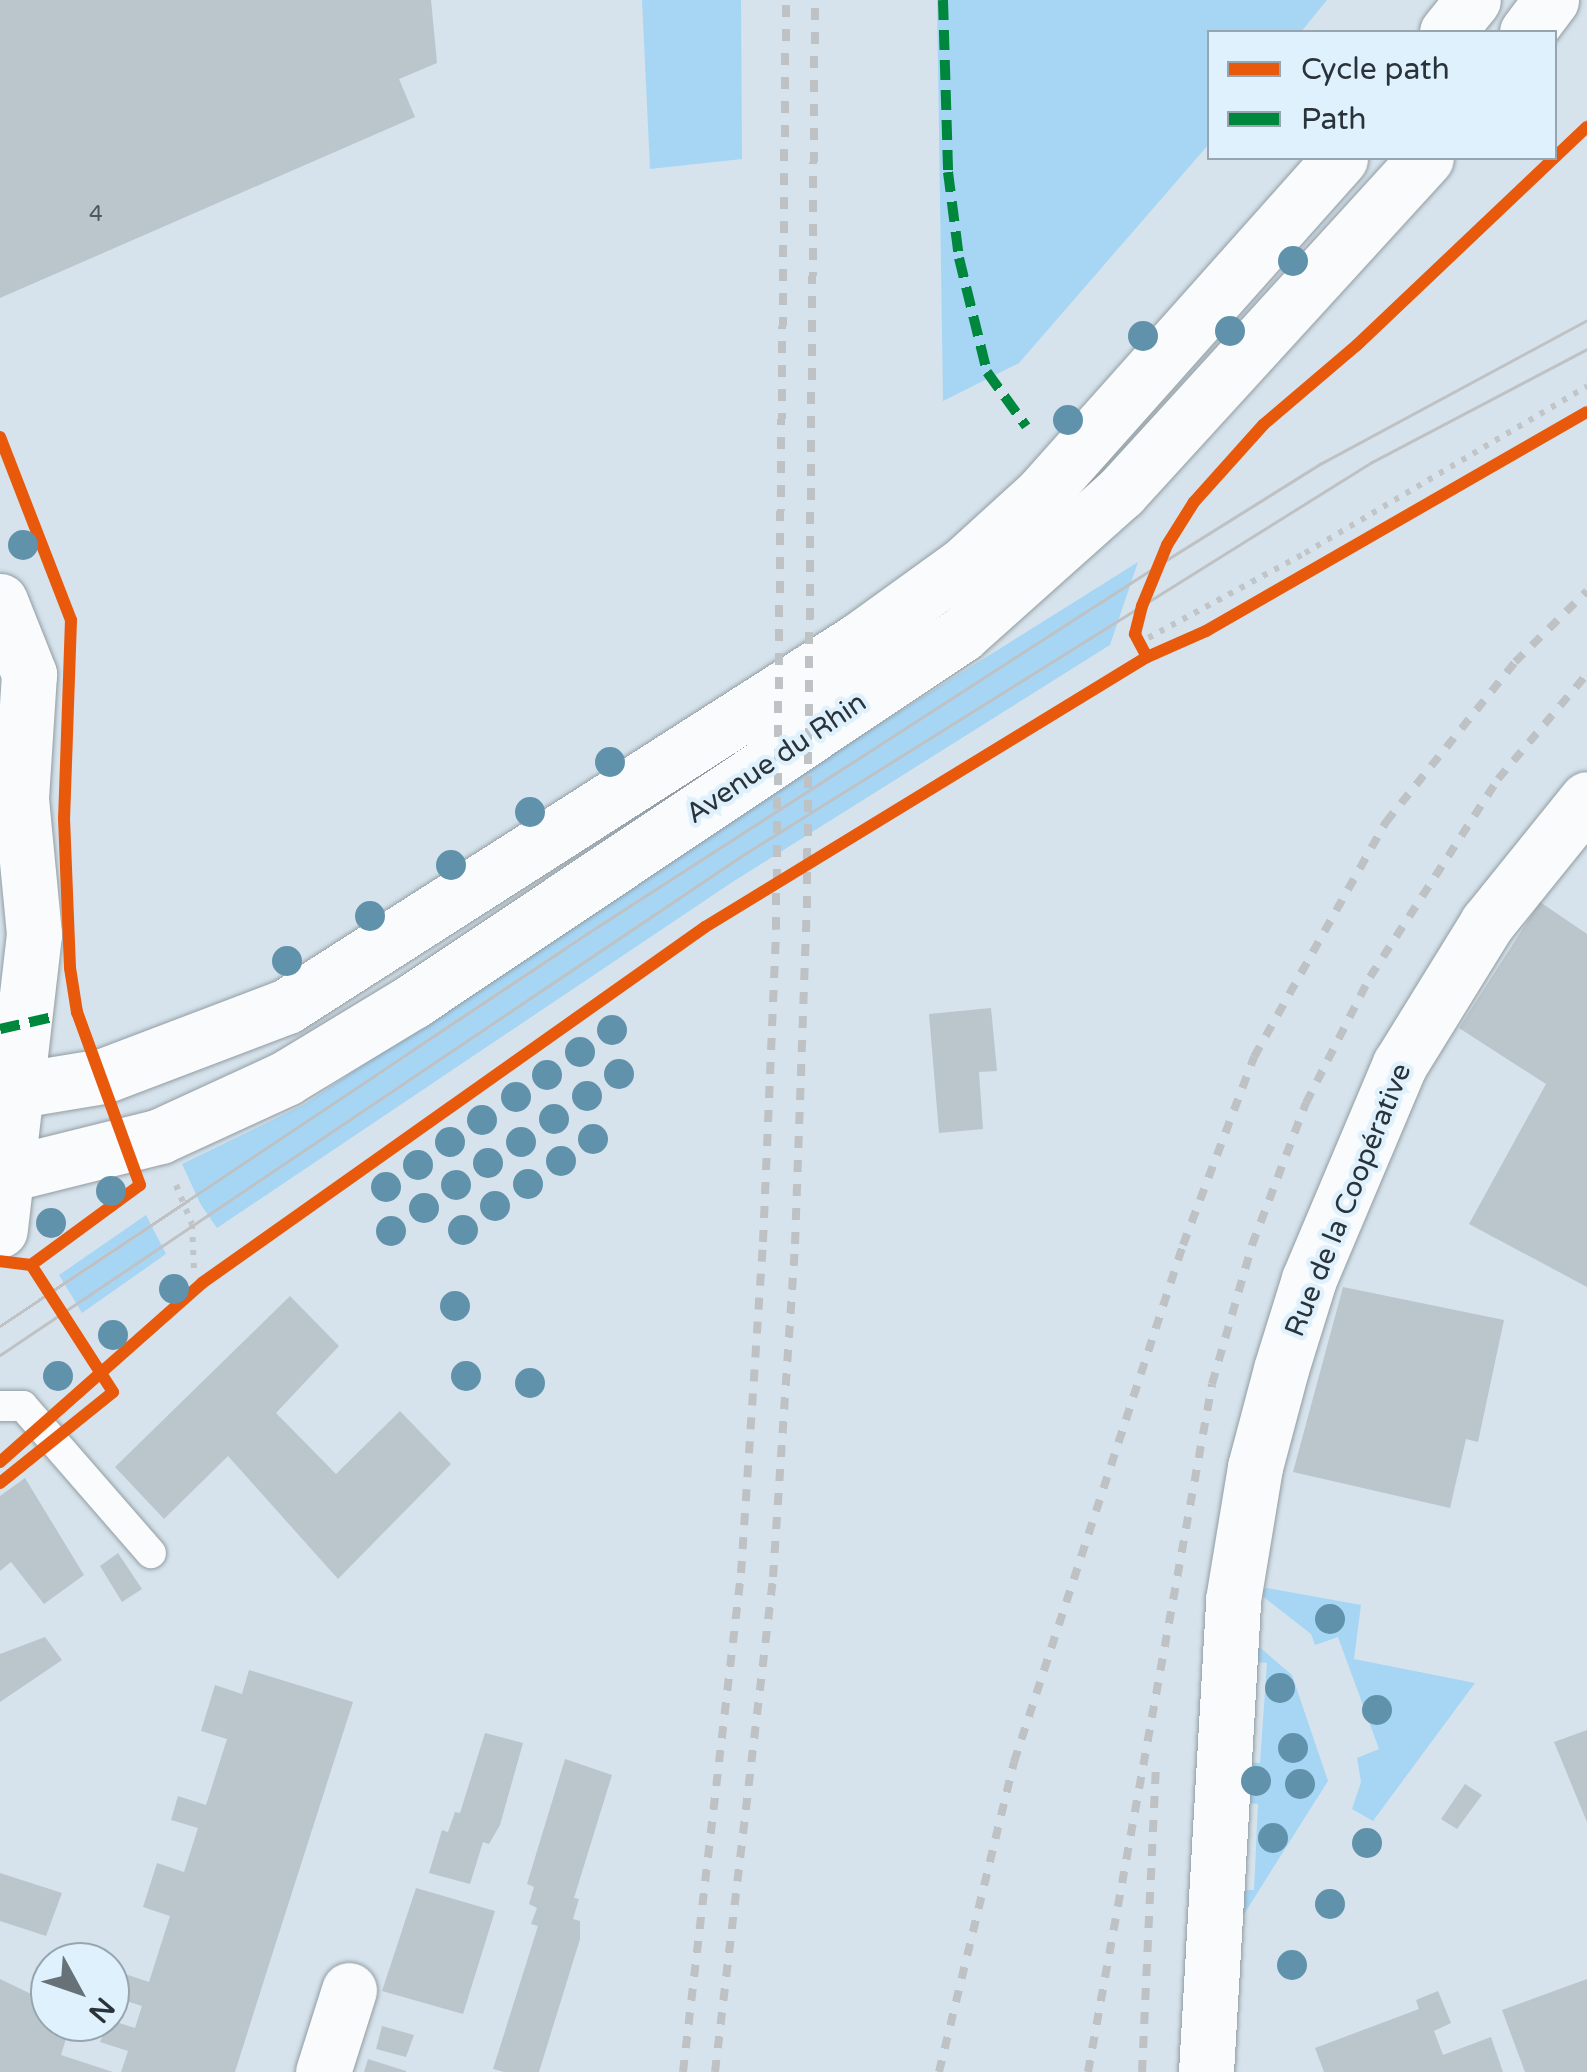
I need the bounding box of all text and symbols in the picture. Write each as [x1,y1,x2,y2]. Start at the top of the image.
legend [1207,30,1557,160]
text: Cycle path [1301,51,1450,88]
text: Path [1301,101,1367,138]
house number: 4 [89,202,103,228]
street label: Avenue du Rhin [679,685,873,831]
street label: Rue de la Coopérative [1278,1058,1418,1342]
north arrow [30,1942,130,2042]
text: N [81,1990,122,2030]

